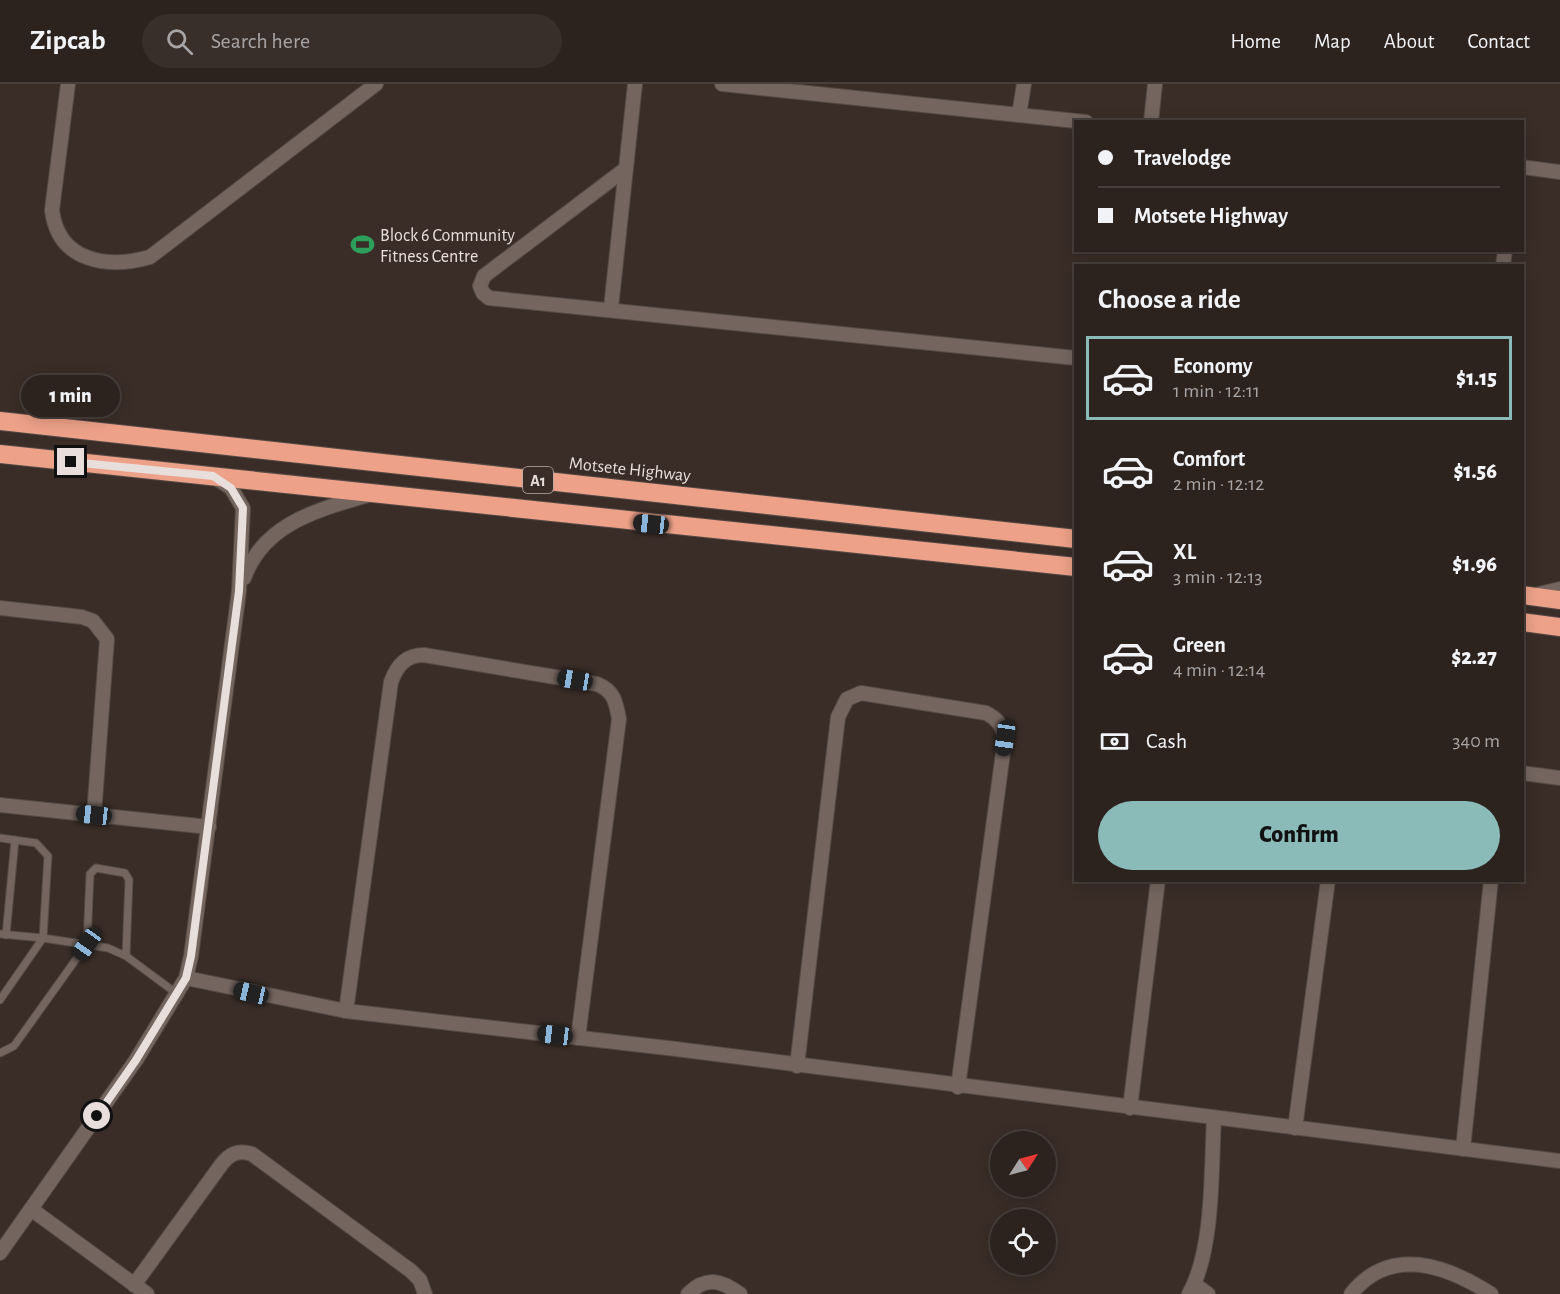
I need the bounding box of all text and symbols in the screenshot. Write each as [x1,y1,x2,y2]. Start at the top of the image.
search box [142,14,562,68]
icon: search [163,25,196,58]
text: Zipcab [30,27,106,55]
text: Search here [211,30,310,52]
text: Home [1230,31,1281,52]
text: Map [1314,31,1351,52]
text: About [1384,31,1434,52]
text: Contact [1467,31,1530,52]
text: Travelodge [1134,147,1231,169]
text: Motsete Highway [1134,205,1288,227]
place label: Block 6 Community Fitness Centre [380,227,515,266]
sports icon: Block 6 Community Fitness Centre [349,232,375,258]
text: Choose a ride [1098,286,1241,313]
icon: car [1101,351,1155,405]
text: Economy [1173,355,1253,377]
text: $1.15 [1456,367,1497,389]
callout: 1 min [22,375,121,417]
text: 1 min · 12:11 [1173,381,1260,401]
text: 1 min [49,386,92,406]
icon: car [1101,444,1155,498]
route end [57,448,84,475]
text: Comfort [1173,448,1245,470]
street label: Motsete Highway [568,455,692,485]
text: $1.56 [1453,460,1497,482]
road number: A1 [523,467,553,493]
text: 2 min · 12:12 [1173,474,1264,494]
car [632,513,670,535]
icon: car [1101,537,1155,591]
text: XL [1173,541,1196,563]
text: $1.96 [1452,553,1497,575]
text: 3 min · 12:13 [1173,567,1263,587]
icon: car [1101,630,1155,684]
text: Green [1173,634,1226,656]
text: $2.27 [1451,646,1497,668]
text: 4 min · 12:14 [1173,660,1265,680]
car [556,668,594,692]
car [994,719,1016,757]
icon: cash [1098,725,1131,758]
text: Cash [1146,730,1187,752]
text: 340 m [1452,731,1500,751]
button: Confirm [1098,801,1500,870]
car [75,804,113,826]
car [69,924,105,964]
car [231,980,271,1006]
car [536,1024,574,1046]
route start [83,1102,110,1129]
north arrow [990,1131,1056,1197]
map controls [990,1131,1056,1275]
button: locate [990,1209,1056,1275]

